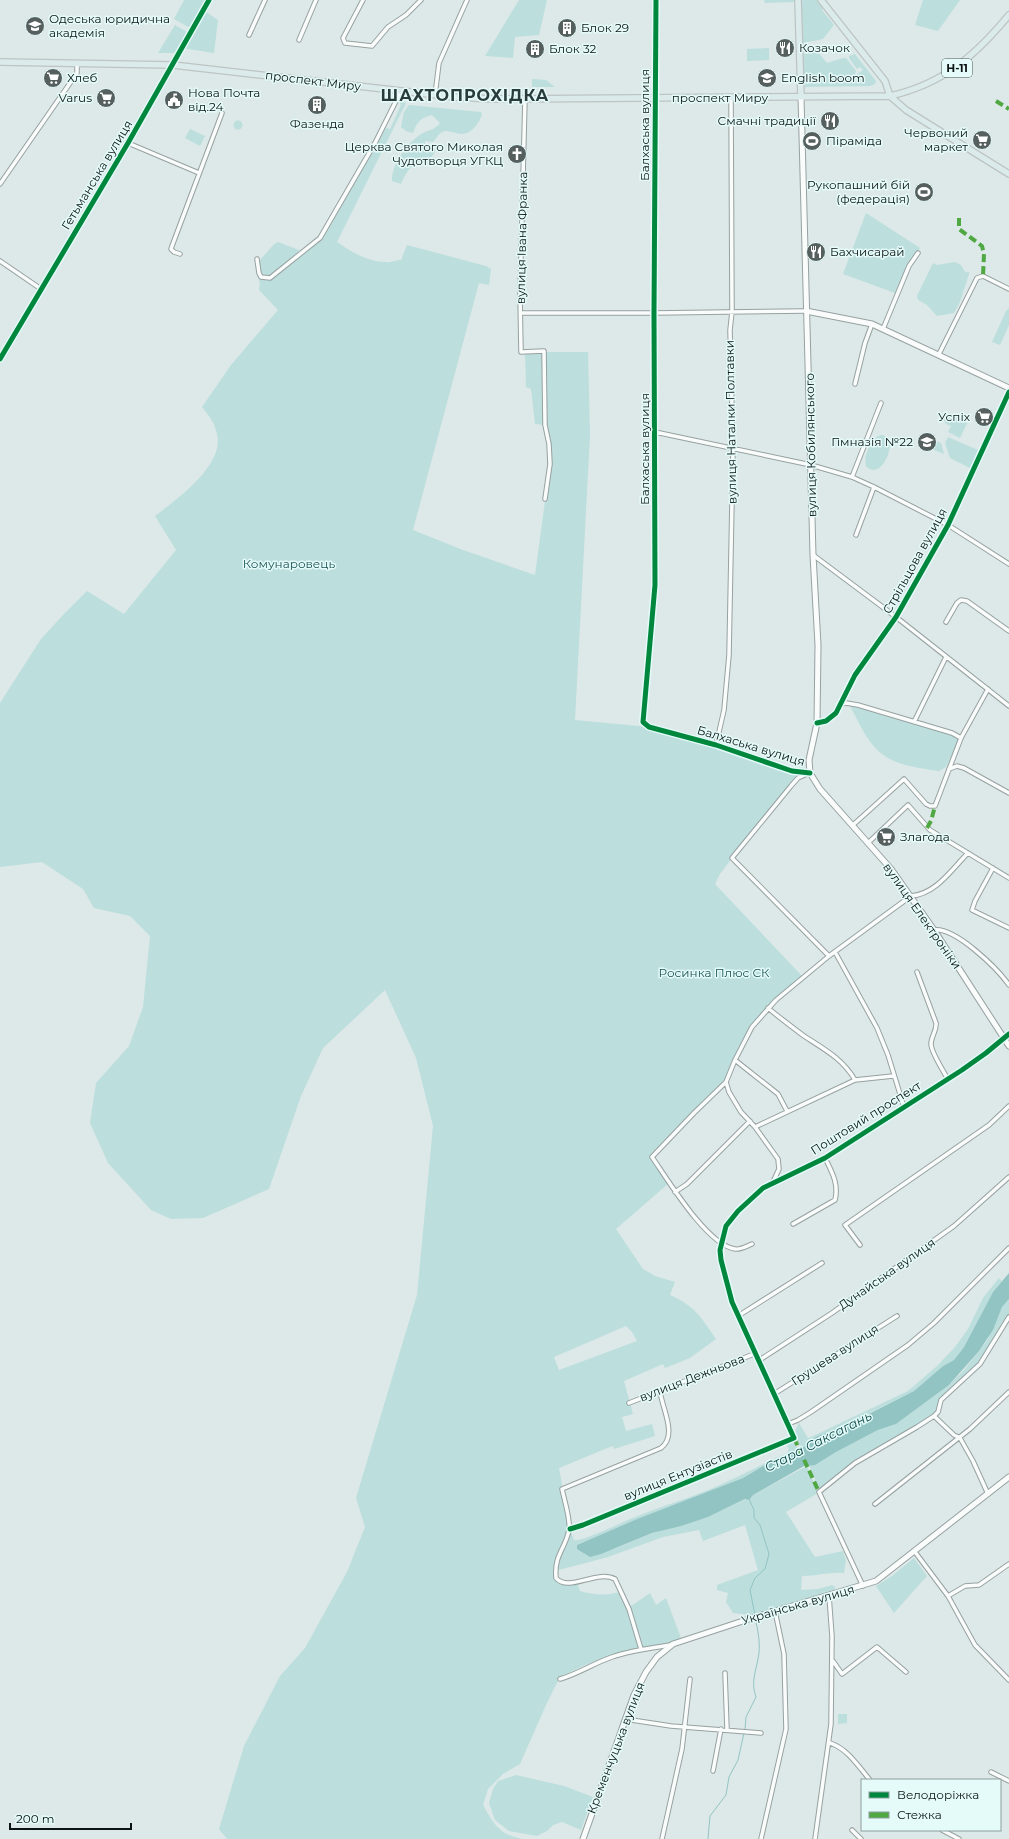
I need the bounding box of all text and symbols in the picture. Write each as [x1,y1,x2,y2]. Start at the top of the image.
place label: Одеська юридична академія [49,11,170,40]
school or university icon: Одеська юридична академія [24,15,46,37]
building icon: Блок 29 [556,17,578,39]
place label: Блок 29 [581,20,629,35]
restaurant icon: Козачок [774,37,796,59]
building icon: Блок 32 [524,38,546,60]
place label: Козачок [799,40,850,55]
place label: Блок 32 [549,41,597,56]
road number: Н-11 [942,59,972,77]
supermarket icon: Хлеб [42,67,64,89]
street label: проспект Миру [264,67,362,94]
school or university icon: English boom [756,67,778,89]
street label: Балхаська вулиця [637,69,652,181]
place label: Хлеб [67,70,98,85]
place label: English boom [781,70,865,85]
place label: Нова Почта від.24 [188,85,260,114]
district label: ШАХТОПРОХІДКА [381,86,549,105]
supermarket icon: Varus [95,87,117,109]
public building icon: Нова Почта від.24 [163,89,185,111]
place label: Varus [58,90,92,105]
street label: проспект Миру [672,90,769,105]
building icon: Фазенда [306,94,328,116]
restaurant icon: Смачні традиції [819,110,841,132]
place label: Смачні традиції [718,113,816,128]
place label: Фазенда [290,116,344,131]
street label: Гетьманська вулиця [58,117,135,232]
place label: Червоний маркет [904,125,968,154]
supermarket icon: Червоний маркет [971,129,993,151]
sports icon: Піраміда [801,130,823,152]
place label: Піраміда [826,133,882,148]
place label: Церква Святого Миколая Чудотворця УГКЦ [345,139,503,168]
church icon: Церква Святого Миколая Чудотворця УГКЦ [506,143,528,165]
street label: вулиця Івана Франка [513,172,530,304]
place label: Рукопашний бій (федерація) [807,177,910,206]
sports icon: Рукопашний бій (федерація) [913,181,935,203]
restaurant icon: Бахчисарай [805,241,827,263]
place label: Бахчисарай [830,244,905,259]
street label: вулиця Наталки Полтавки [722,340,739,504]
street label: вулиця Кобилянського [802,373,819,517]
street label: Балхаська вулиця [637,393,652,505]
supermarket icon: Успіх [973,406,995,428]
place label: Успіх [938,409,971,424]
school or university icon: Гімназія №22 [916,431,938,453]
place label: Гімназія №22 [831,434,913,449]
street label: Стрільцова вулиця [879,505,950,616]
park label: Комунаровець [243,556,335,571]
street label: Балхаська вулиця [695,722,807,769]
supermarket icon: Злагода [875,826,897,848]
place label: Злагода [900,829,950,844]
street label: вулиця Електроніки [880,860,965,972]
park label: Росинка Плюс СК [659,965,770,980]
street label: Поштовий проспект [808,1077,924,1158]
street label: Дунайська вулиця [835,1235,938,1313]
street label: Грушева вулиця [788,1321,881,1388]
street label: вулиця Дежньова [637,1351,747,1405]
water label: Стара Саксагань [762,1407,874,1475]
street label: вулиця Ентузіастів [621,1446,734,1503]
street label: Українська вулиця [740,1581,856,1628]
street label: Кременчуцька вулиця [583,1680,648,1816]
legend [861,1779,1001,1831]
text: Велодоріжка [897,1787,979,1802]
scale bar [10,1805,131,1831]
text: Стежка [897,1807,942,1822]
text: 200 m [16,1811,55,1826]

